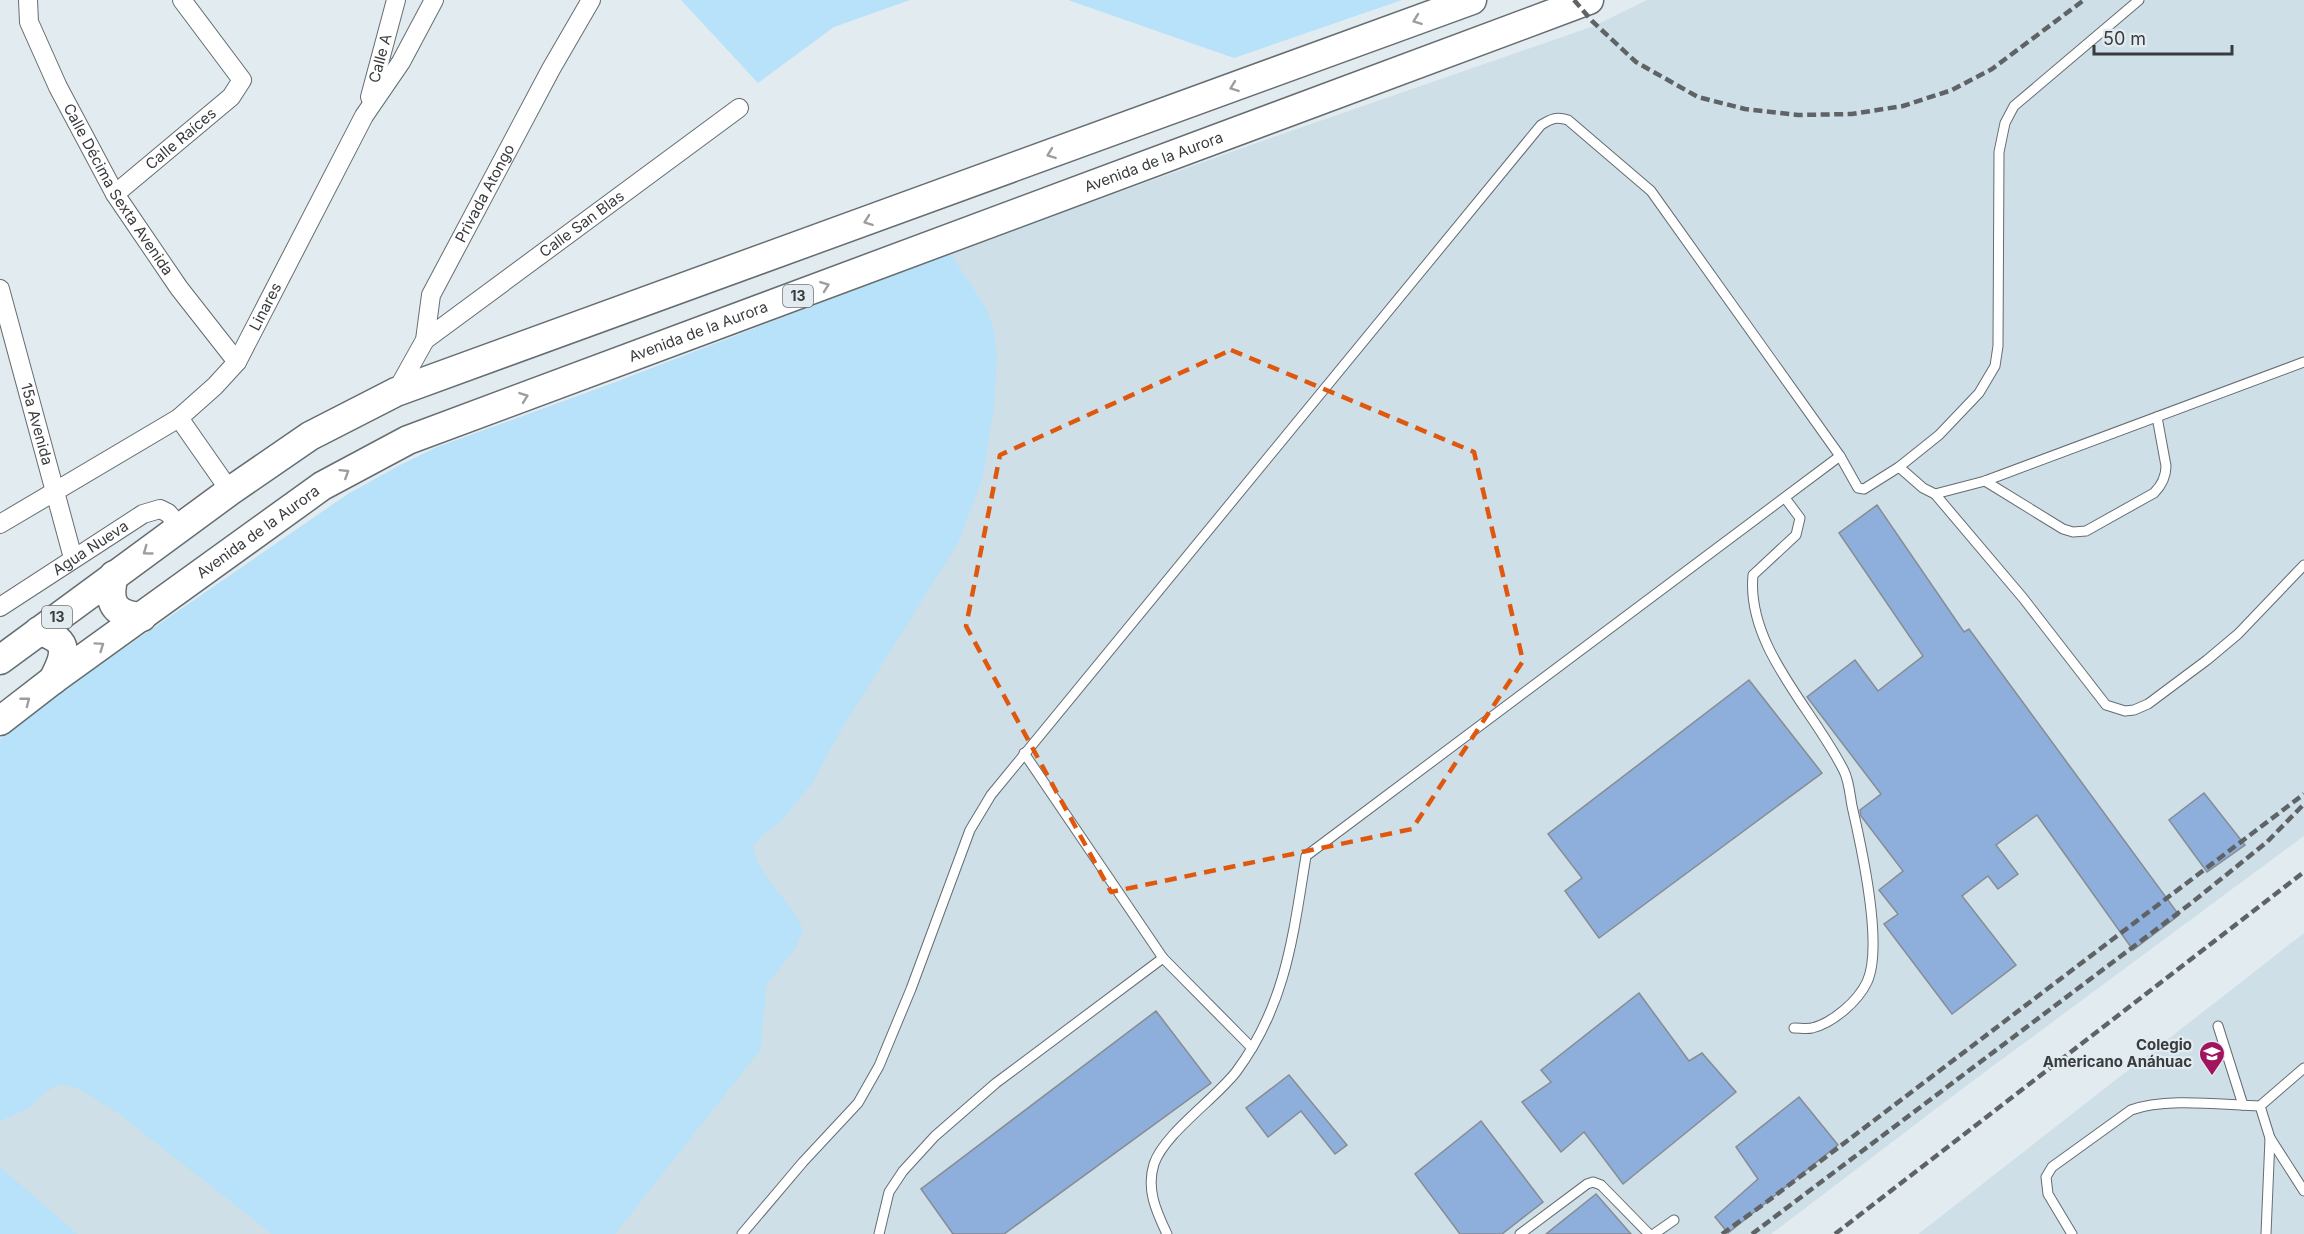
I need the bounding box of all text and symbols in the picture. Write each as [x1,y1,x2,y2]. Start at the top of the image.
one-way arrow [1412,13,1423,25]
scale bar [2094,18,2232,56]
text: 50 m [2103,28,2146,49]
street label: Calle A [364,32,396,85]
one-way arrow [1229,80,1240,92]
street label: Calle Décima Sexta Avenida [59,100,178,279]
street label: Calle Raíces [141,103,220,174]
street label: Avenida de la Aurora [1081,127,1226,196]
street label: Privada Atongo [451,141,518,246]
one-way arrow [1046,146,1057,159]
street label: Calle San Blas [535,186,628,261]
one-way arrow [863,213,873,226]
street label: Linares [245,279,285,334]
one-way arrow [819,280,830,293]
road number: 13 [783,285,813,307]
street label: Avenida de la Aurora [626,297,770,366]
street label: 15a Avenida [17,381,57,467]
one-way arrow [518,392,529,404]
one-way arrow [338,469,349,480]
street label: Avenida de la Aurora [193,481,323,582]
street label: Agua Nueva [49,516,132,579]
one-way arrow [143,544,154,555]
road number: 13 [42,606,72,628]
one-way arrow [94,642,105,653]
one-way arrow [20,697,31,708]
place label: Colegio Americano Anáhuac [2043,1035,2192,1071]
school or university icon: Colegio Americano Anáhuac [2197,1039,2227,1077]

